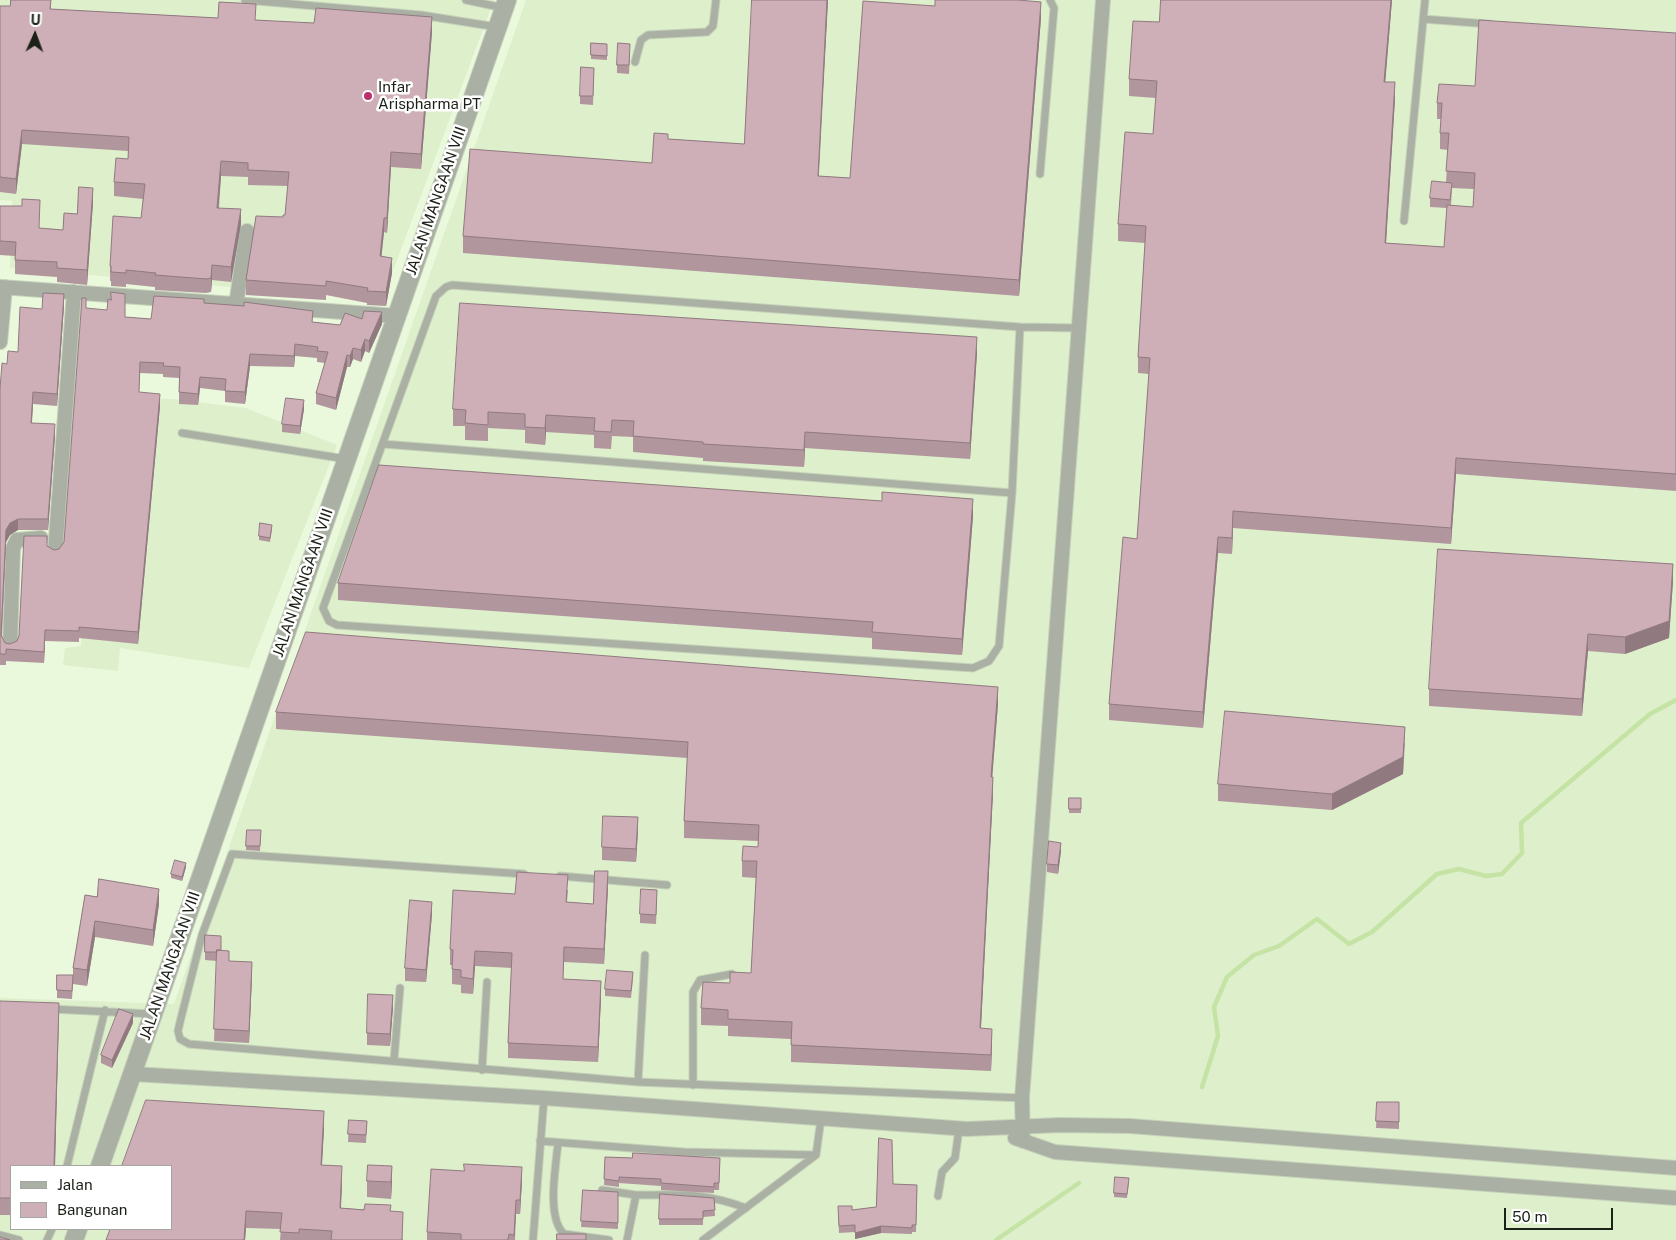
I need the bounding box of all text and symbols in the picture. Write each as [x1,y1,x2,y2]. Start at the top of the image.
north arrow [10,10,60,60]
text: U [30,12,41,28]
place label: Infar Arispharma PT [378,78,481,113]
marker: Infar Arispharma PT [362,90,374,102]
street label: JALAN MANGAAN VIII [402,124,470,278]
street label: JALAN MANGAAN VIII [269,506,337,660]
street label: JALAN MANGAAN VIII [136,889,204,1043]
legend [10,1165,172,1230]
text: Jalan [57,1176,93,1193]
scale bar [1506,1198,1615,1230]
text: Bangunan [57,1201,128,1218]
text: 50 m [1512,1208,1547,1225]

